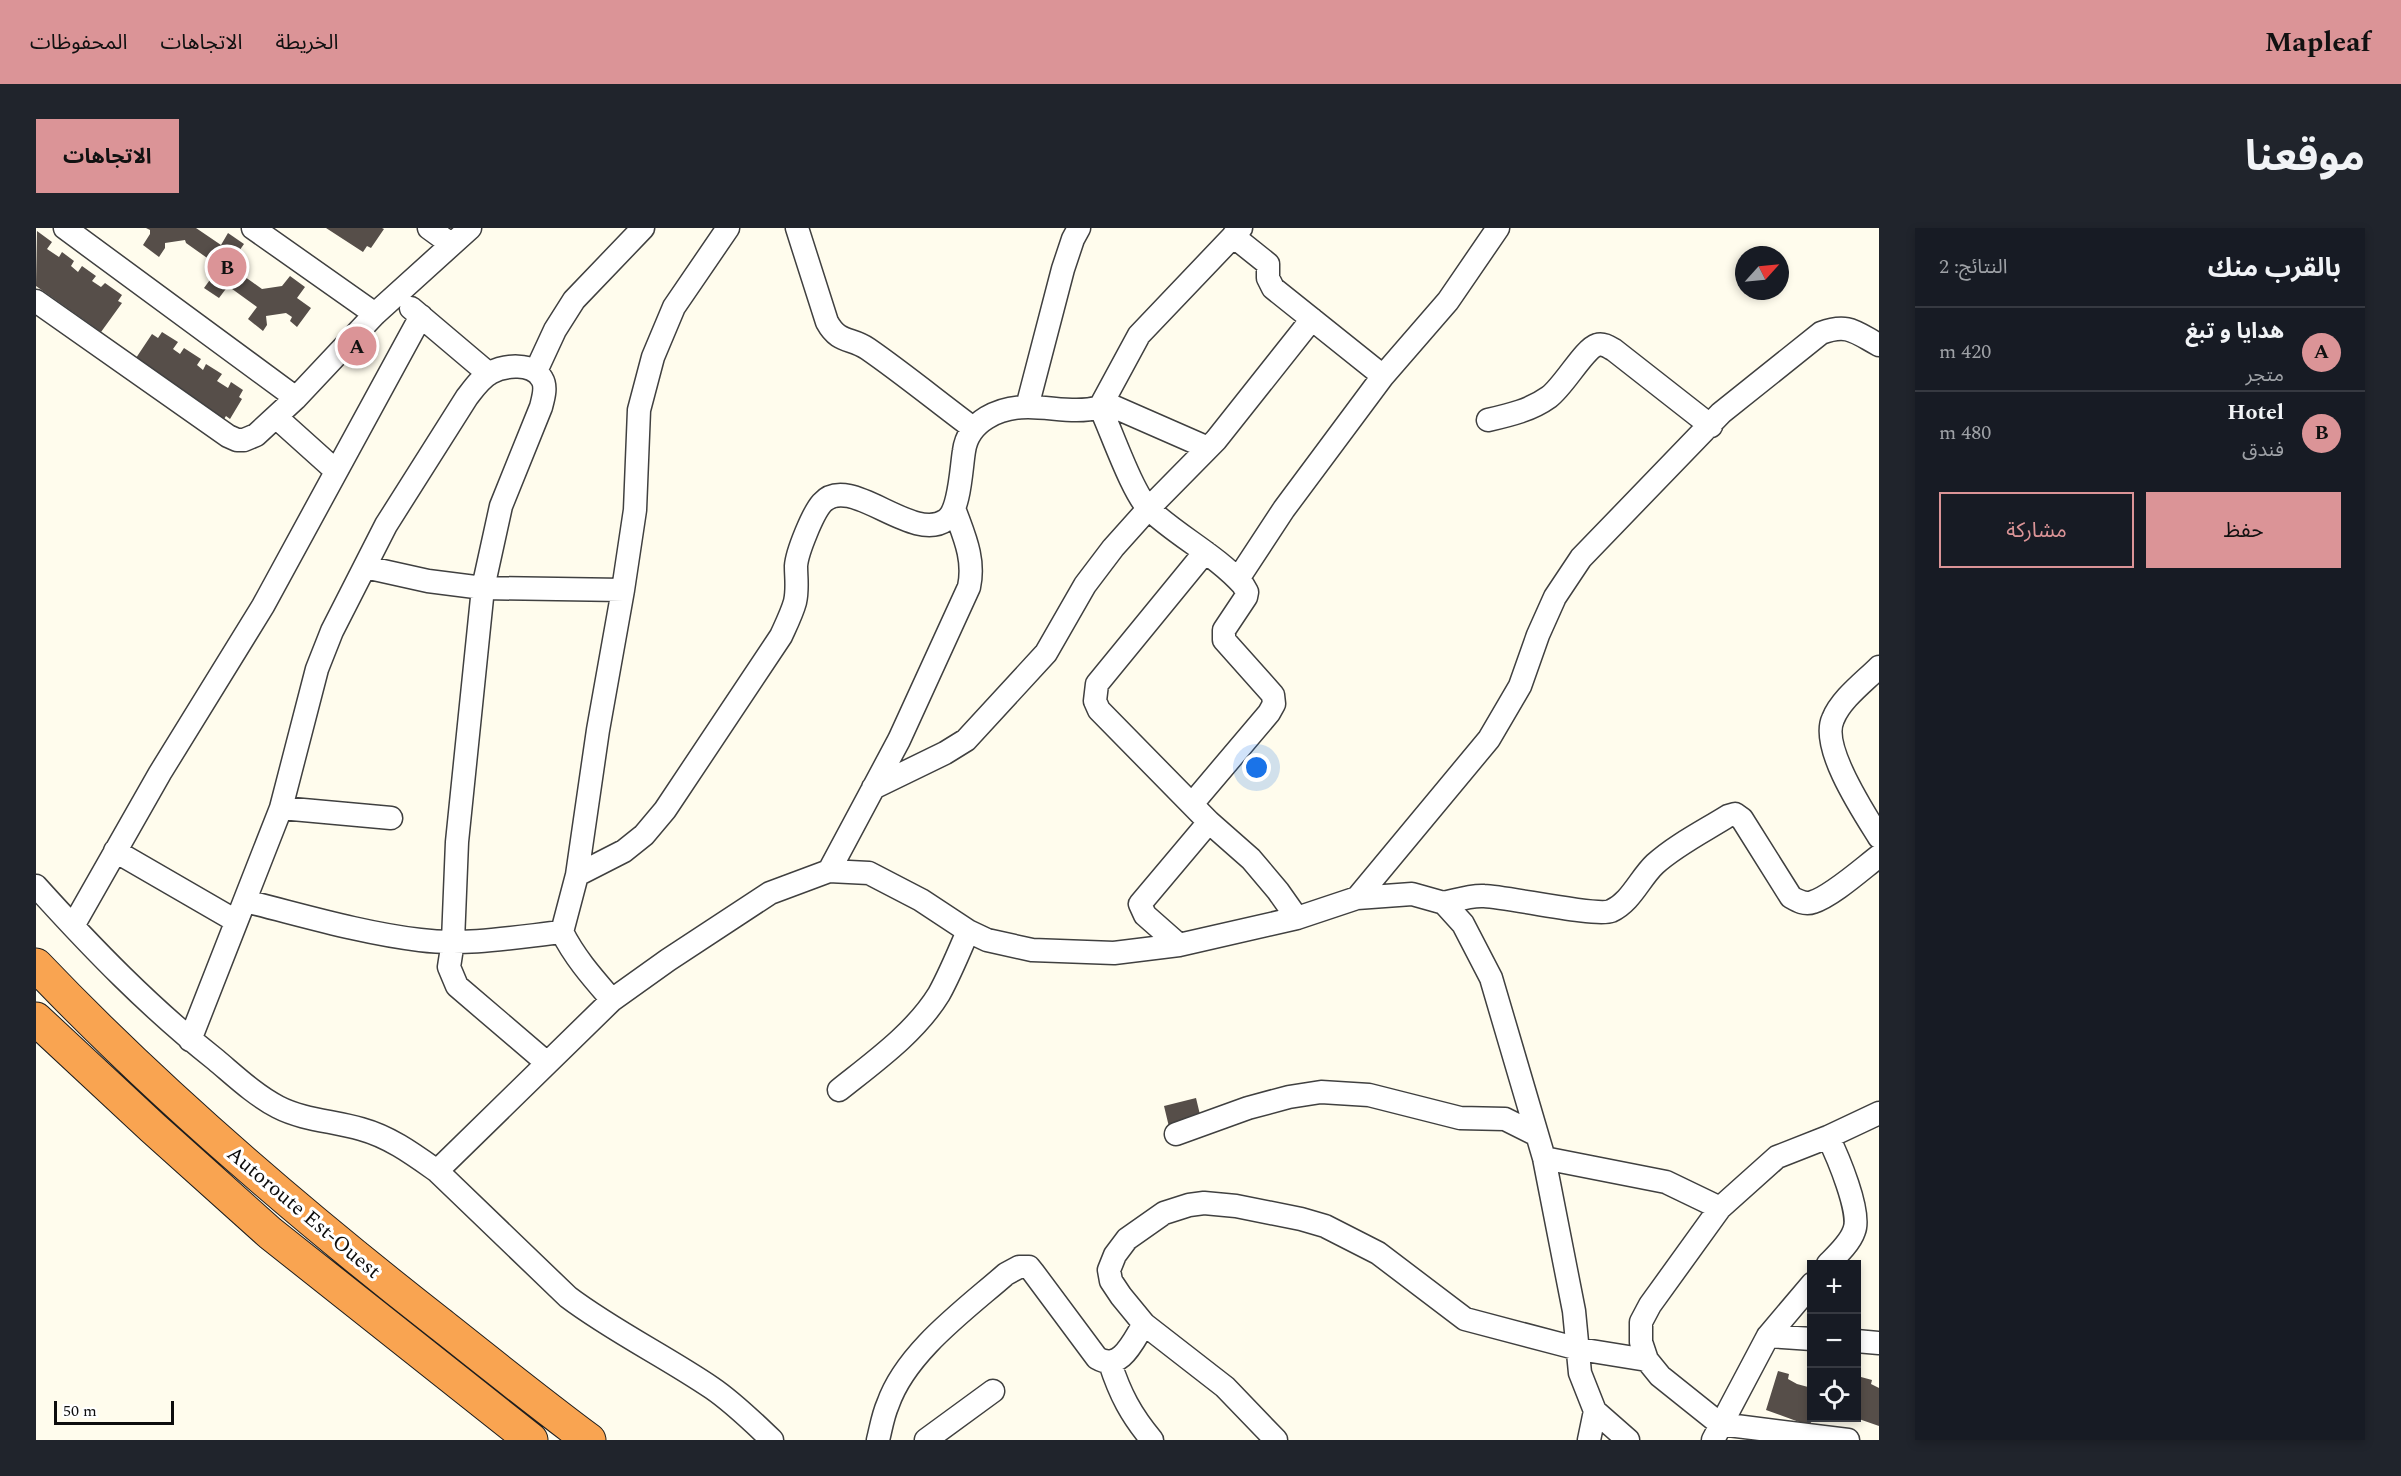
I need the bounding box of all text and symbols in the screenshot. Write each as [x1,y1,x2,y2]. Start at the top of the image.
text: Mapleaf [2264,21,2371,64]
text: المحفوظات [30,27,127,59]
text: الاتجاهات [160,27,242,59]
text: الخريطة [275,27,338,59]
button: الاتجاهات [36,119,179,193]
text: موقعنا [2245,126,2365,189]
pin: B [208,244,246,290]
north arrow [1735,246,1789,300]
text: بالقرب منك [2208,248,2341,288]
text: النتائج: 2 [1939,252,2007,282]
text: هدايا و تبغ [2186,315,2284,348]
pin: A [338,324,376,368]
text: 420 m [1939,337,1991,367]
text: A [2314,337,2329,367]
text: متجر [2245,360,2284,390]
text: Hotel [2227,396,2284,429]
text: 480 m [1939,418,1991,448]
text: B [2314,418,2329,448]
text: فندق [2242,435,2284,465]
button: مشاركة [1939,492,2134,568]
button: حفظ [2146,492,2341,568]
your location [1242,753,1271,782]
street label: Autoroute Est-Ouest [219,1139,387,1287]
map controls [1807,1260,1861,1422]
button: + [1807,1260,1861,1314]
button: − [1807,1314,1861,1368]
button: locate [1807,1368,1861,1422]
scale bar [54,1398,174,1426]
text: 50 m [63,1399,97,1423]

